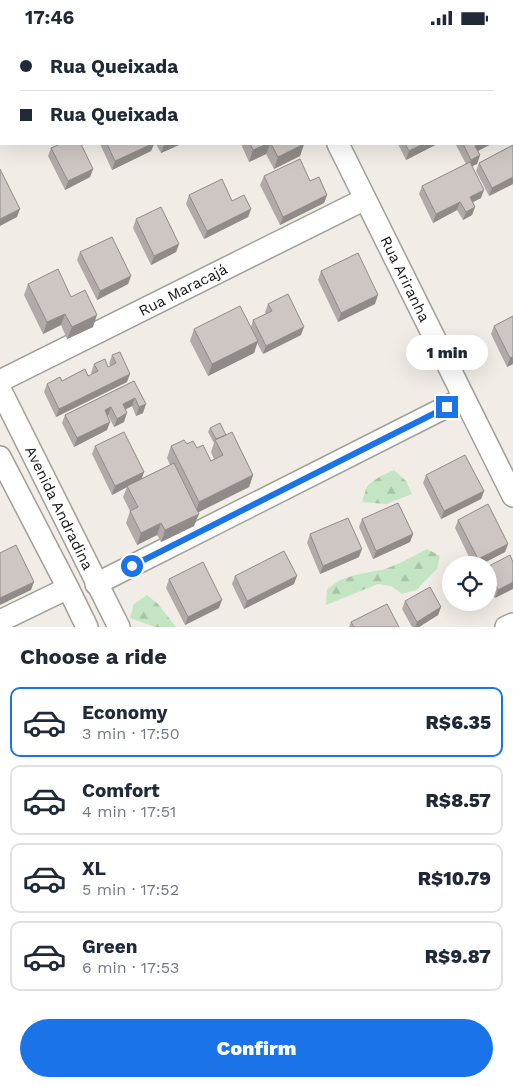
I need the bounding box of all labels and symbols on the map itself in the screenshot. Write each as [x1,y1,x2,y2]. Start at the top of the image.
street label: Rua Ariranha [376,233,434,325]
street label: Rua Maracajá [136,260,231,320]
callout: 1 min [406,335,488,369]
route end [436,396,458,418]
street label: Avenida Andradina [21,443,97,573]
route start [121,555,143,577]

